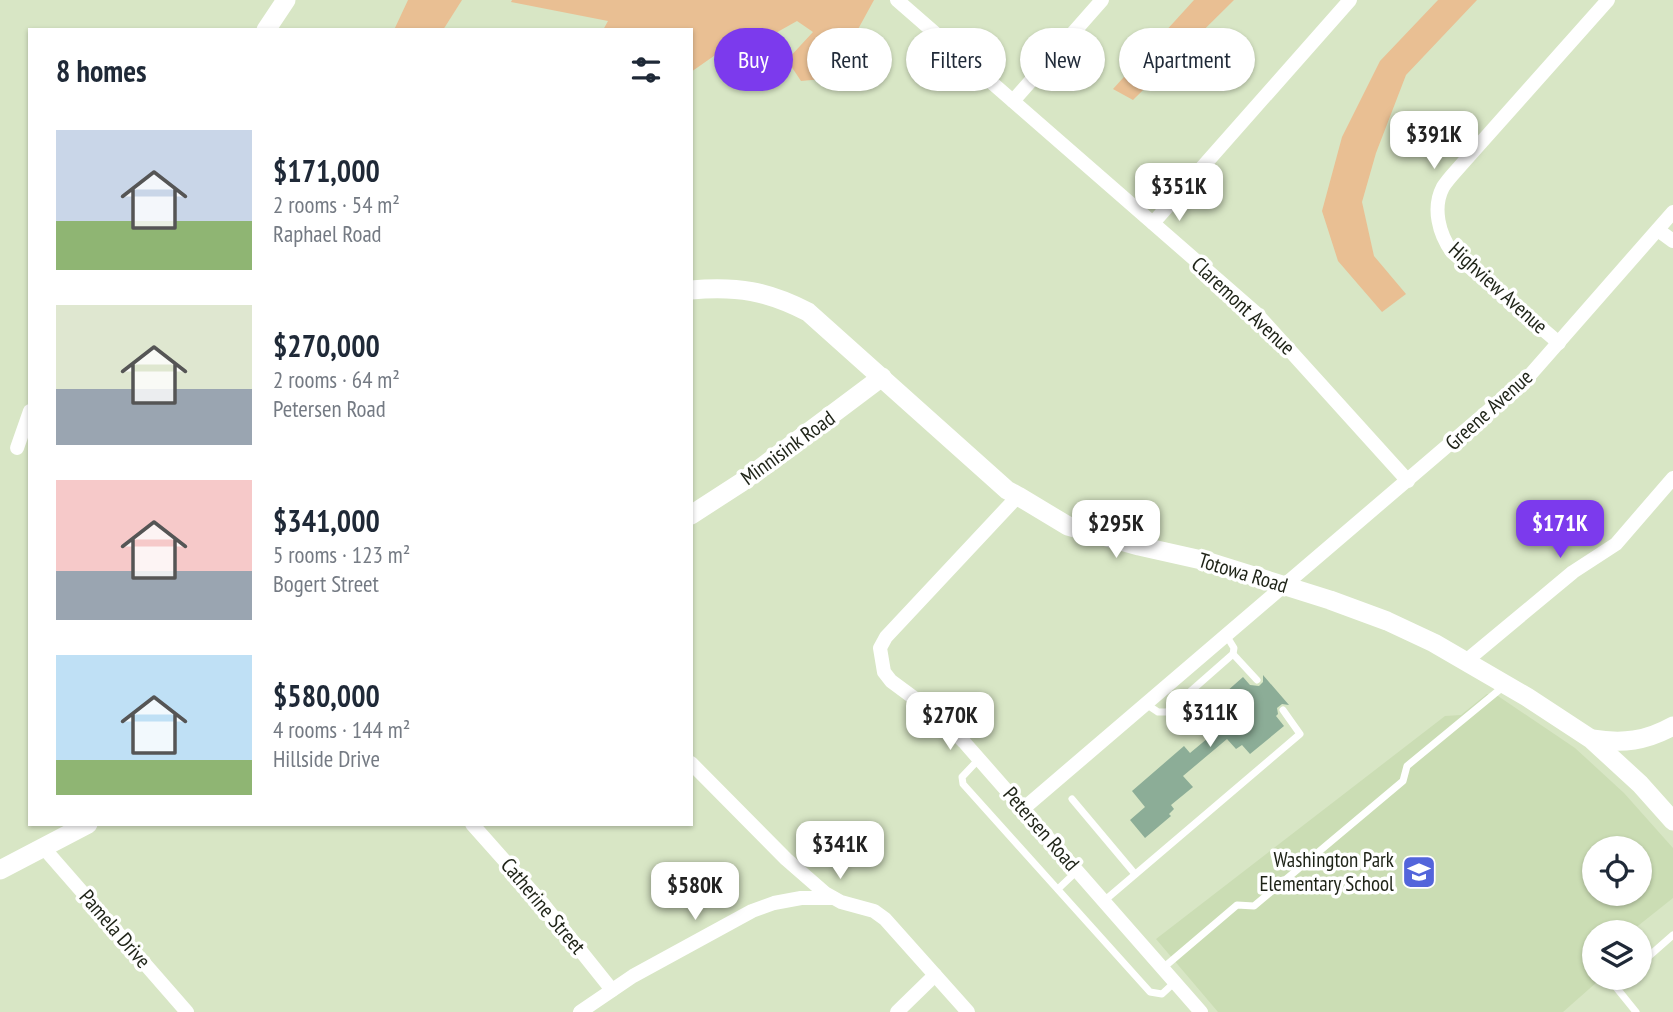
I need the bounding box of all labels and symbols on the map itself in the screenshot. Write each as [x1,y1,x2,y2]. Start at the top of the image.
pin: $391K [1385,111,1483,171]
pin: $351K [1130,164,1228,223]
street label: Highview Avenue [1443,236,1554,339]
street label: Claremont Avenue [1186,251,1301,361]
street label: Greene Avenue [1439,363,1538,456]
street label: Minnisink Road [735,404,840,491]
pin: $295K [1067,500,1165,560]
pin: $171K [1511,500,1609,560]
street label: Totowa Road [1195,546,1291,599]
pin: $311K [1161,690,1259,749]
pin: $270K [901,692,999,752]
street label: Petersen Road [997,781,1085,876]
pin: $341K [791,822,889,881]
place label: Washington Park Elementary School [1259,846,1394,897]
street label: Catherine Street [495,852,592,960]
school or university icon: Washington Park Elementary School [1400,853,1438,891]
pin: $580K [646,862,744,922]
street label: Pamela Drive [74,884,157,974]

